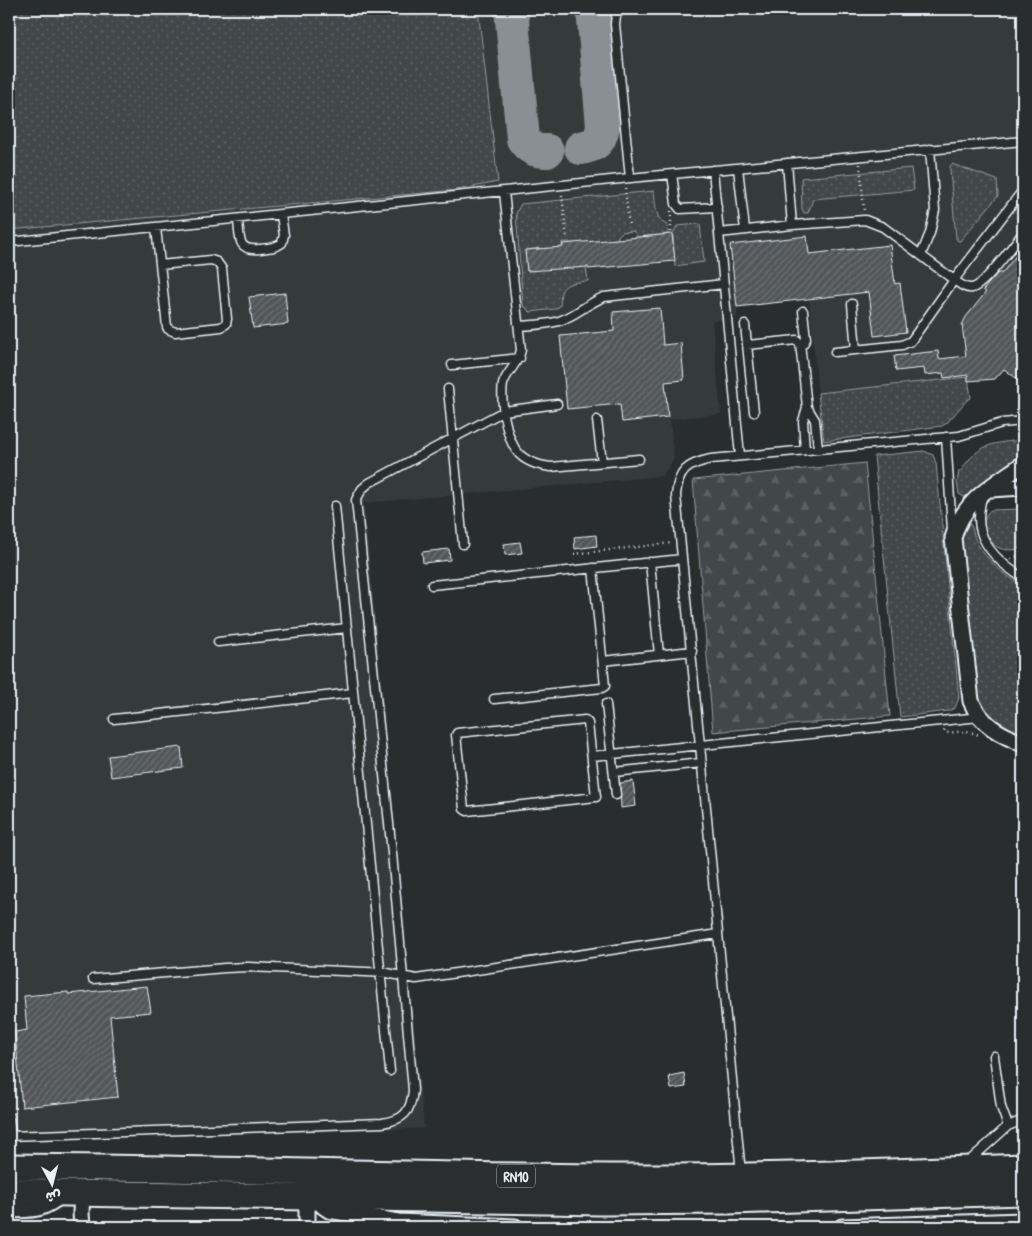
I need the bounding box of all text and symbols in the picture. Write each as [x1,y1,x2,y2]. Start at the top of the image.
north arrow [28,1158,78,1208]
road number: RN10 [497,1164,535,1188]
text: ش [45,1187,62,1208]

